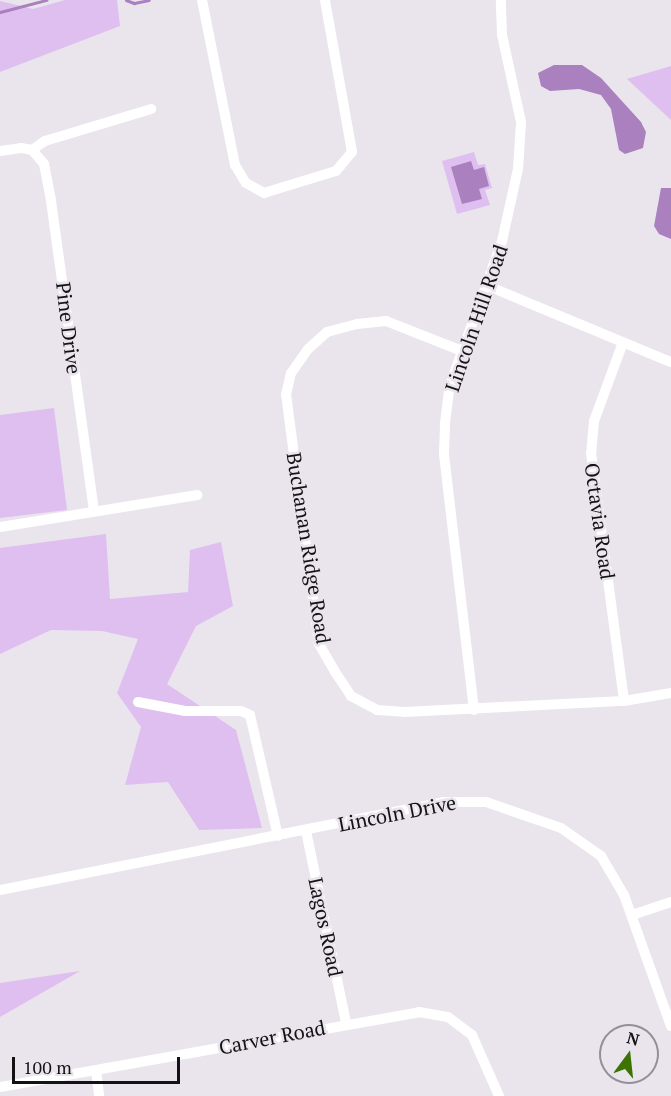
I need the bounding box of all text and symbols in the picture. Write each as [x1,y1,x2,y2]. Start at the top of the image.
street label: Lincoln Hill Road [440,241,512,395]
street label: Pine Drive [51,281,87,375]
street label: Buchanan Ridge Road [282,451,336,645]
street label: Octavia Road [580,461,620,581]
street label: Lincoln Drive [336,790,458,836]
street label: Lagos Road [304,875,348,979]
street label: Carver Road [217,1015,327,1059]
north arrow [599,1024,659,1084]
text: N [624,1026,642,1051]
scale bar [15,1045,183,1083]
text: 100 m [23,1055,72,1079]

